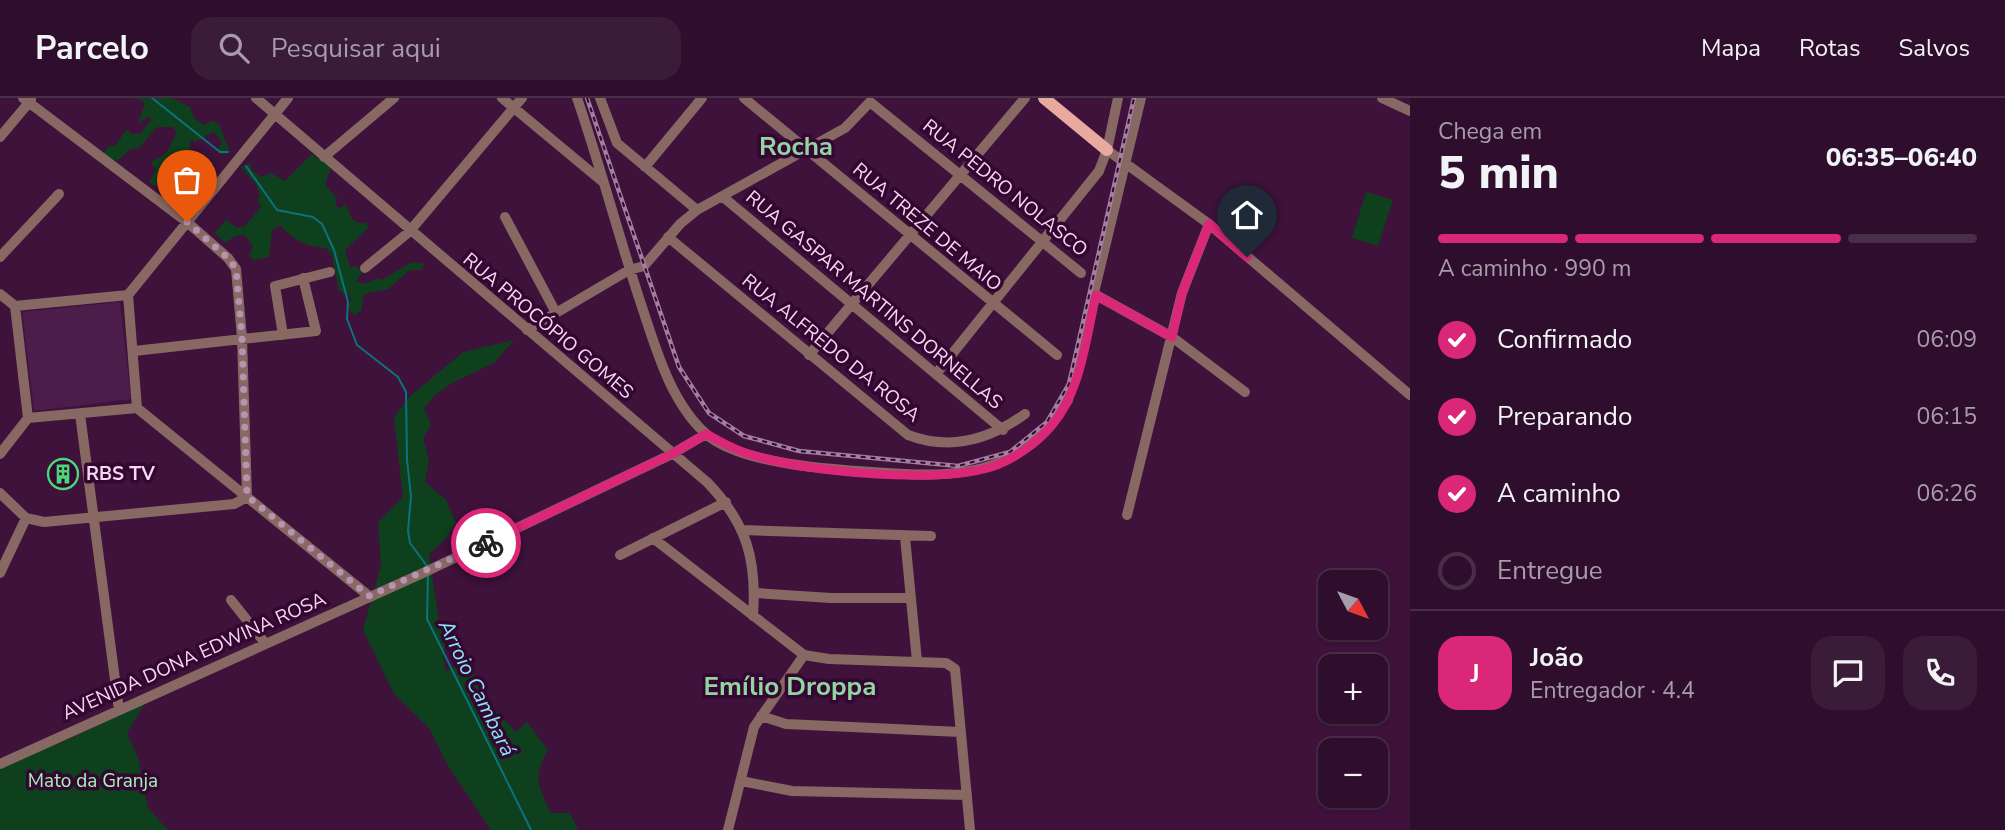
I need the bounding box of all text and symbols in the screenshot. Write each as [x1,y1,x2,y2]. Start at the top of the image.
search box [191,17,681,80]
text: Parcelo [35,26,149,71]
icon: search [215,29,253,67]
text: Pesquisar aqui [271,31,441,66]
text: Mapa [1701,32,1761,64]
text: Rotas [1799,32,1861,64]
text: Salvos [1899,32,1970,64]
street label: RUA PEDRO NOLASCO [917,113,1093,263]
text: Chega em [1438,116,1542,147]
district label: Rocha [759,129,833,164]
text: 06:35–06:40 [1826,140,1977,175]
text: 5 min [1438,141,1559,204]
pin [157,150,217,222]
street label: RUA TREZE DE MAIO [847,157,1007,297]
icon: bag [168,161,206,199]
street label: RUA GASPAR MARTINS DORNELLAS [740,185,1008,415]
pin [1217,185,1277,257]
icon: home [1228,196,1266,234]
street label: RUA PROCÓPIO GOMES [457,247,639,405]
text: A caminho · 990 m [1438,253,1631,284]
street label: RUA ALFREDO DA ROSA [736,268,926,428]
icon: check [1438,321,1476,359]
text: Confirmado [1497,322,1632,357]
text: 06:09 [1917,324,1977,355]
icon: check [1438,398,1476,436]
text: Preparando [1497,399,1632,434]
text: 06:15 [1917,401,1977,432]
building icon: RBS TV [46,457,80,491]
place label: RBS TV [86,461,155,487]
icon: check [1438,475,1476,513]
text: A caminho [1497,476,1621,511]
text: 06:26 [1917,478,1977,509]
courier [451,508,521,578]
icon: bike [467,524,505,562]
text: Entregue [1497,553,1603,588]
north arrow [1318,570,1388,640]
map controls [1318,570,1388,808]
street label: AVENIDA DONA EDWINA ROSA [58,586,330,726]
water label: Arroio Cambará [431,614,522,761]
button: chat [1811,636,1885,710]
button: phone [1903,636,1977,710]
text: João [1530,640,1583,675]
button: + [1318,654,1388,724]
text: J [1470,656,1480,691]
district label: Emílio Droppa [704,669,876,704]
text: Entregador · 4.4 [1530,675,1695,706]
button: − [1318,738,1388,808]
park label: Mato da Granja [28,768,158,794]

